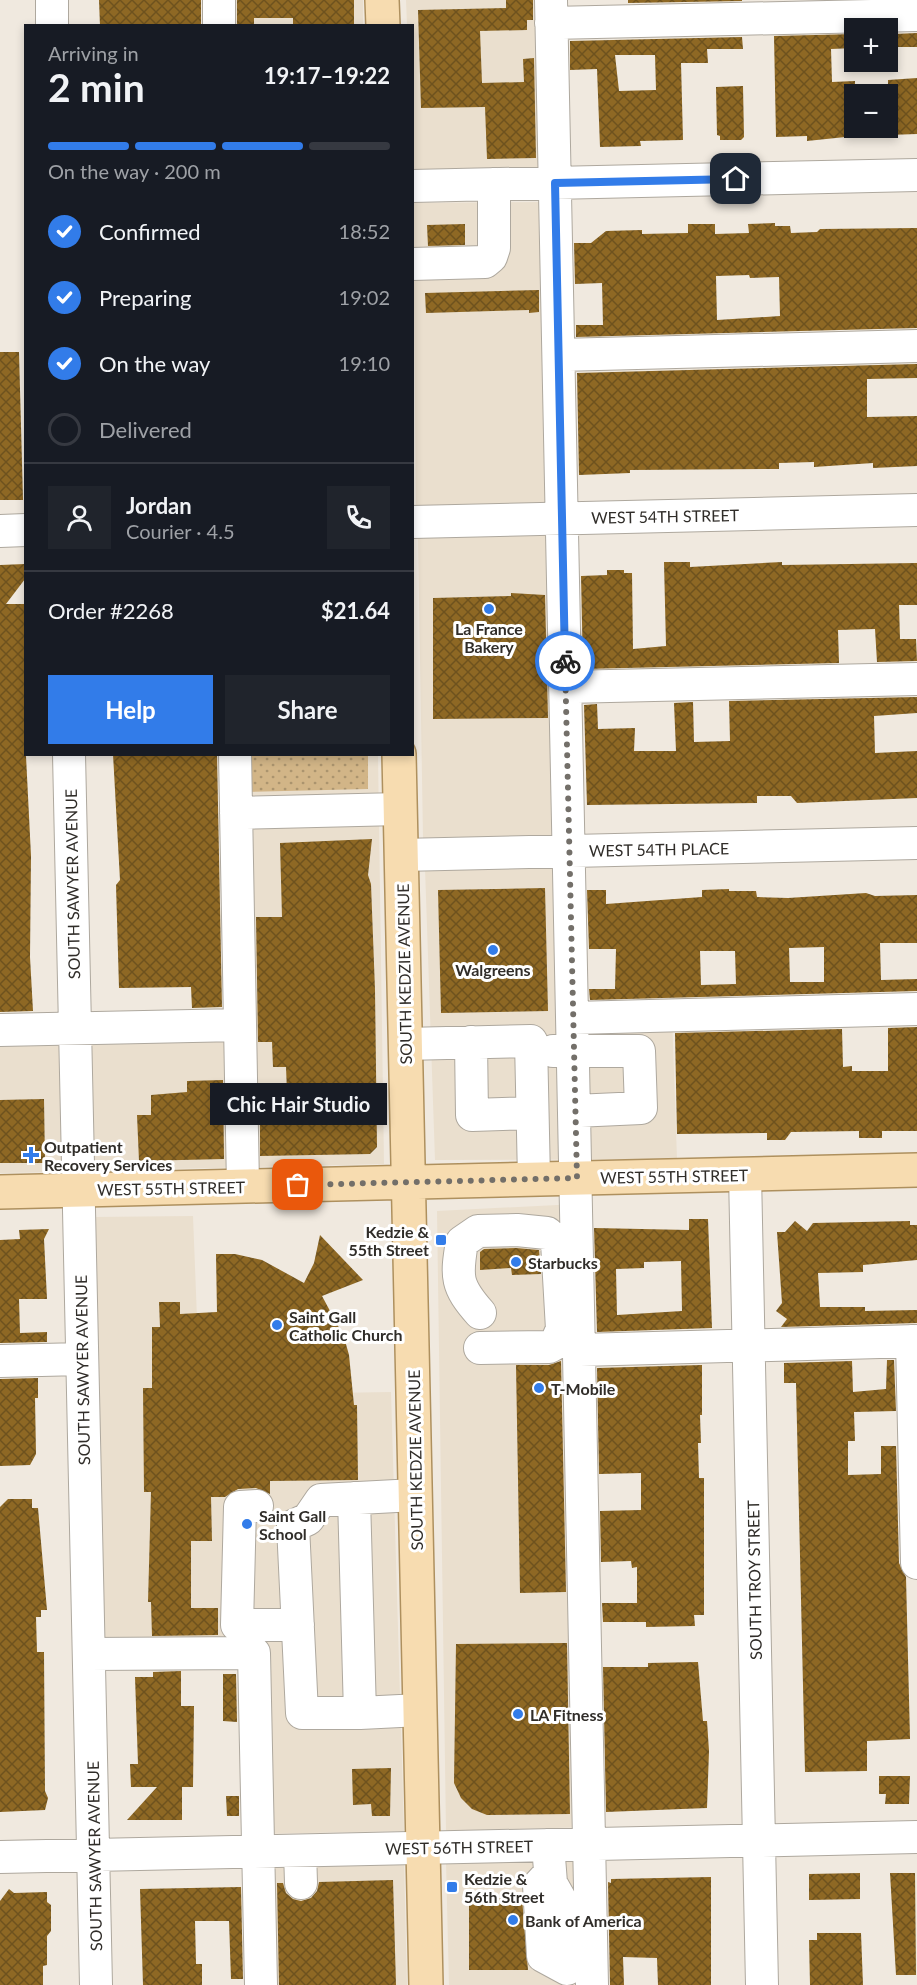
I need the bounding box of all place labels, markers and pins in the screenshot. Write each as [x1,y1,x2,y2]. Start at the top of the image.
pin [710,153,761,204]
marker: La France Bakery [482,602,496,616]
place label: La France Bakery [455,619,523,656]
marker: Walgreens [486,943,500,957]
place label: Walgreens [455,960,531,979]
callout: Chic Hair Studio [210,1083,386,1125]
place label: Outpatient Recovery Services [44,1137,172,1174]
marker: Outpatient Recovery Services [22,1146,40,1164]
pin [272,1159,323,1210]
place label: Kedzie & 55th Street [349,1222,429,1259]
marker: Kedzie & 55th Street [434,1233,448,1247]
place label: Starbucks [528,1253,598,1272]
marker: Starbucks [509,1255,523,1269]
place label: Saint Gall Catholic Church [289,1307,403,1344]
marker: Saint Gall Catholic Church [270,1318,284,1332]
place label: T-Mobile [551,1379,616,1398]
marker: T-Mobile [532,1381,546,1395]
place label: Saint Gall School [259,1506,326,1543]
marker: Saint Gall School [240,1517,254,1531]
place label: LA Fitness [530,1705,603,1724]
marker: LA Fitness [511,1707,525,1721]
place label: Kedzie & 56th Street [464,1869,545,1906]
marker: Kedzie & 56th Street [445,1880,459,1894]
place label: Bank of America [525,1911,642,1930]
marker: Bank of America [506,1913,520,1927]

